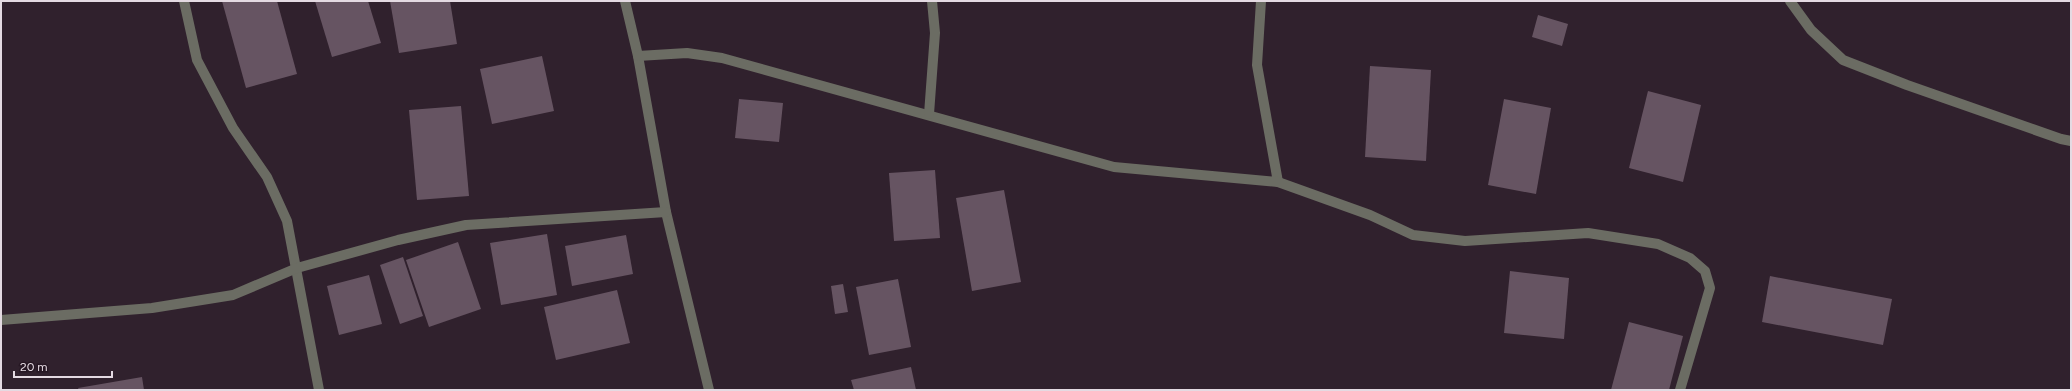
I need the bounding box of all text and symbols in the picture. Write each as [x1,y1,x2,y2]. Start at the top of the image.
scale bar [14,353,112,379]
text: 20 m [20,360,48,374]

